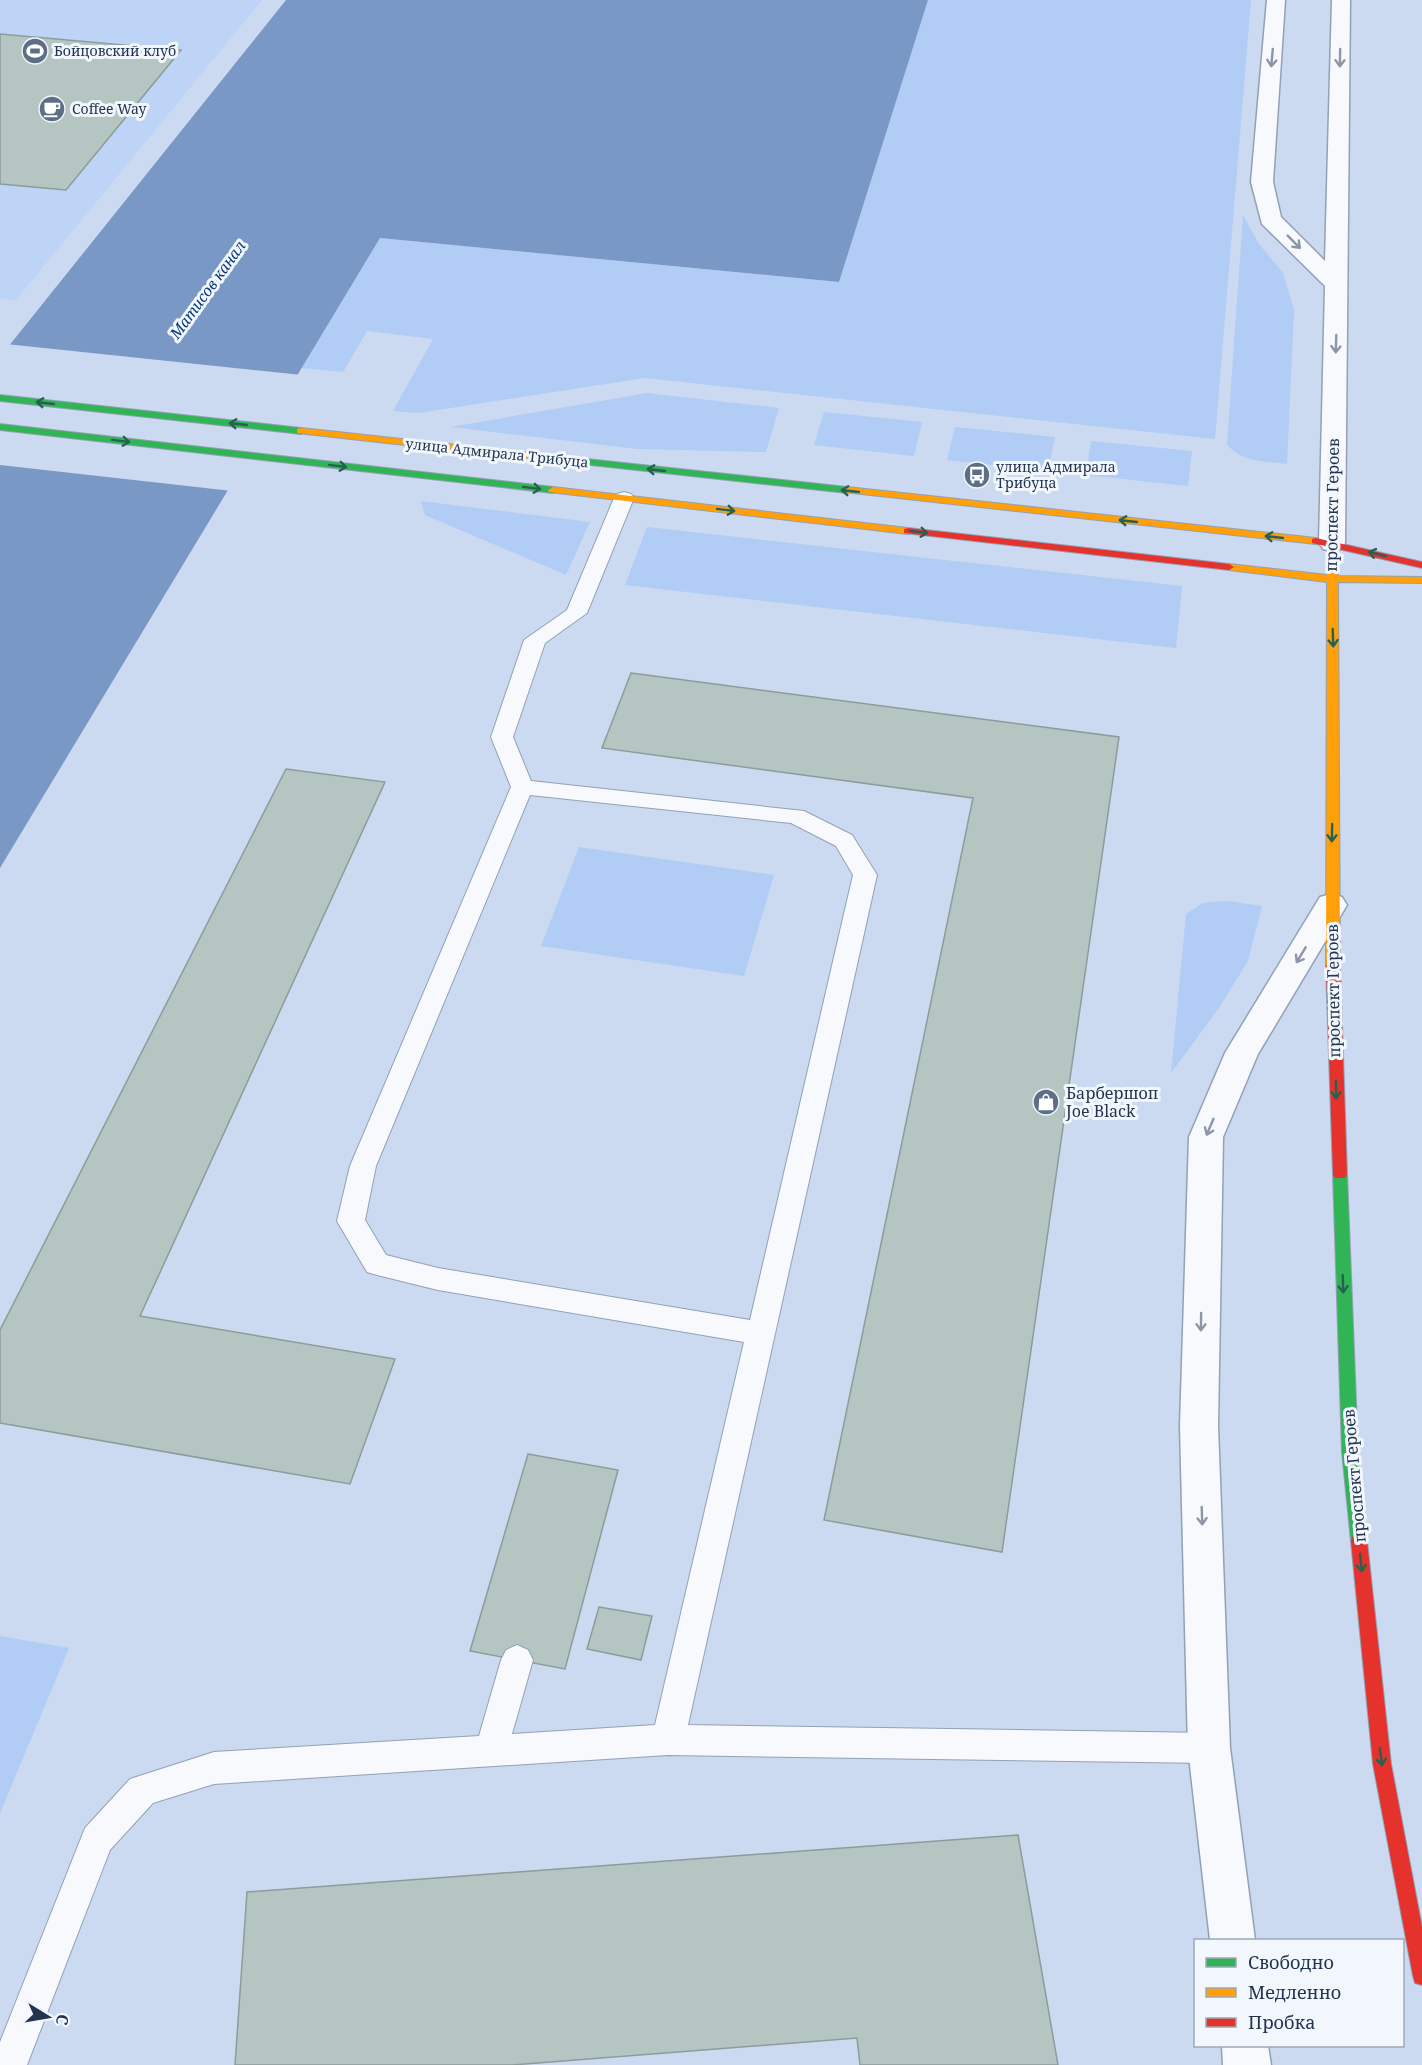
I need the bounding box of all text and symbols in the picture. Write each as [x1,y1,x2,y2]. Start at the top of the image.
sports icon: Бойцовский клуб [20,36,50,66]
place label: Бойцовский клуб [54,41,176,60]
one-way arrow [1266,48,1277,68]
one-way arrow [1334,48,1346,68]
cafe icon: Coffee Way [37,94,67,124]
place label: Coffee Way [72,99,146,118]
one-way arrow [1286,235,1301,249]
water label: Матисов канал [164,236,250,343]
one-way arrow [1330,333,1342,353]
one-way arrow [35,397,55,408]
one-way arrow [229,419,249,430]
street label: улица Адмирала Трибуца [405,433,590,472]
one-way arrow [110,436,130,447]
street label: проспект Героев [1320,438,1344,572]
place label: улица Адмирала Трибуца [996,457,1116,492]
bus stop icon: улица Адмирала Трибуца [962,460,992,490]
one-way arrow [328,461,348,472]
one-way arrow [647,464,667,475]
one-way arrow [521,483,541,494]
one-way arrow [841,485,861,496]
one-way arrow [715,505,735,516]
one-way arrow [1118,515,1138,526]
one-way arrow [909,527,929,538]
one-way arrow [1265,531,1285,542]
one-way arrow [1368,548,1387,560]
one-way arrow [1327,627,1339,647]
one-way arrow [1326,822,1337,842]
street label: проспект Героев [1321,924,1345,1058]
one-way arrow [1294,946,1306,963]
one-way arrow [1330,1079,1341,1099]
place label: Барбершоп Joe Black [1065,1082,1158,1122]
shop icon: Барбершоп Joe Black [1031,1087,1061,1117]
one-way arrow [1204,1118,1215,1136]
one-way arrow [1337,1274,1348,1294]
one-way arrow [1196,1311,1207,1331]
street label: проспект Героев [1337,1408,1371,1543]
one-way arrow [1196,1506,1207,1526]
one-way arrow [1356,1552,1367,1572]
one-way arrow [1376,1746,1387,1766]
legend [1194,1939,1404,2047]
text: Свободно [1248,1950,1334,1974]
text: Медленно [1248,1980,1341,2004]
north arrow [18,1987,78,2047]
text: Пробка [1248,2010,1315,2034]
text: С [51,2013,75,2027]

